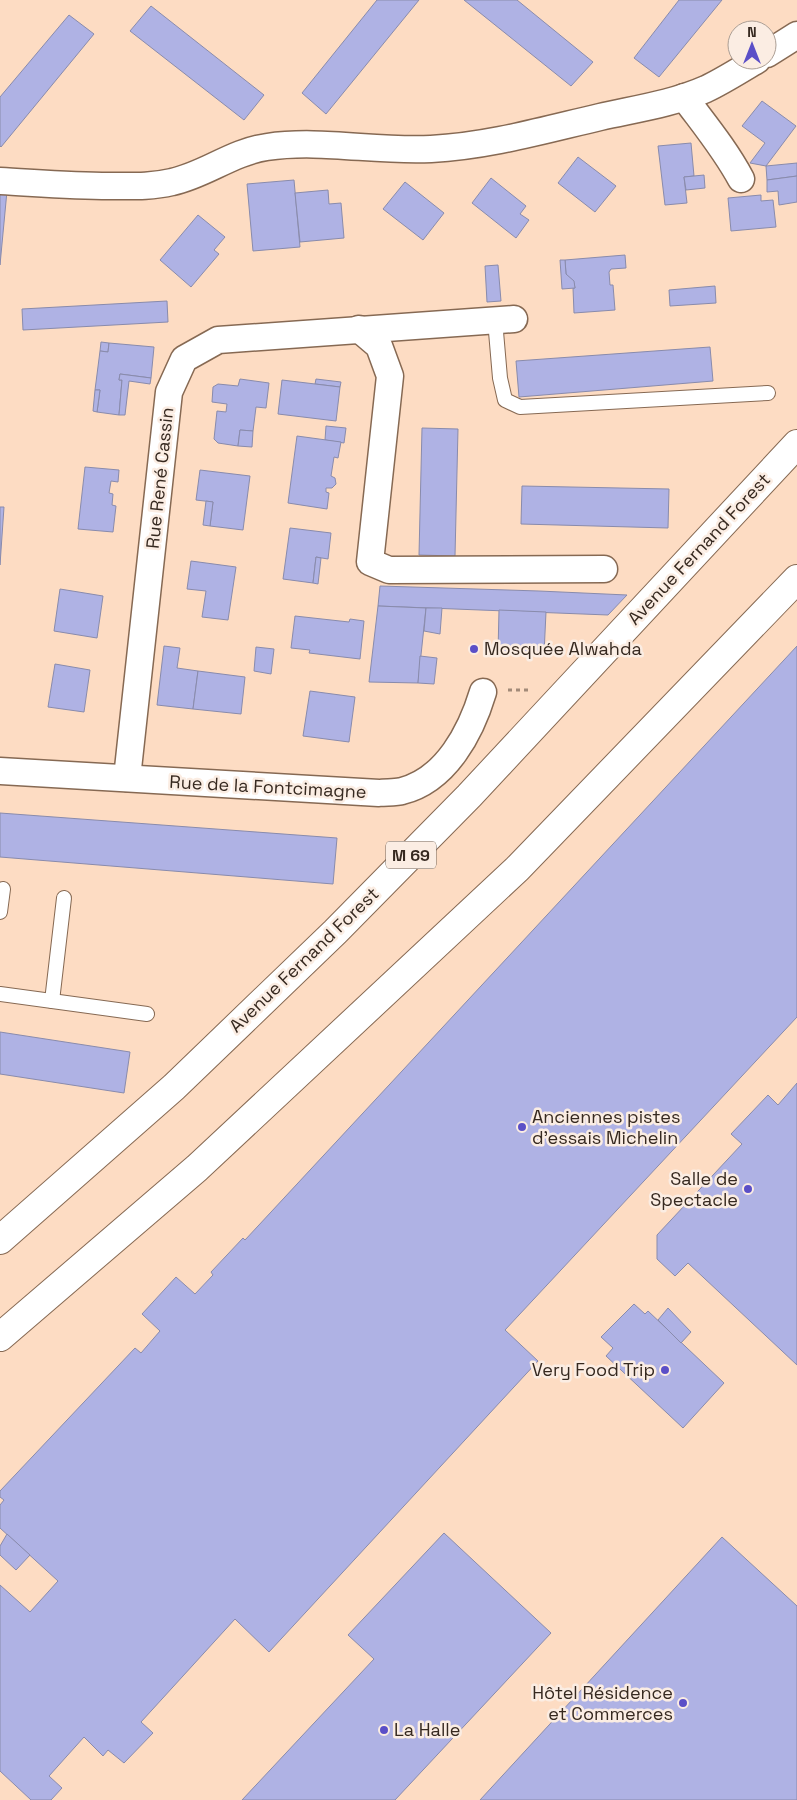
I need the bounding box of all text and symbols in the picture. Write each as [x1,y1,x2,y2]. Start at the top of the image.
north arrow [727,20,777,70]
text: N [747,23,757,41]
street label: Rue René Cassin [141,406,178,550]
street label: Avenue Fernand Forest [622,468,775,629]
place label: Mosquée Alwahda [484,637,642,660]
marker: Mosquée Alwahda [468,643,480,655]
street label: Rue de la Fontcimagne [169,770,367,803]
road number: M 69 [386,842,436,868]
street label: Avenue Fernand Forest [224,882,383,1037]
place label: Anciennes pistes d'essais Michelin [532,1105,680,1149]
marker: Anciennes pistes d'essais Michelin [516,1121,528,1133]
place label: Salle de Spectacle [650,1167,738,1211]
marker: Salle de Spectacle [742,1183,754,1195]
place label: Very Food Trip [532,1358,655,1381]
marker: Very Food Trip [659,1364,671,1376]
place label: Hôtel Résidence et Commerces [532,1681,673,1725]
marker: Hôtel Résidence et Commerces [677,1697,689,1709]
place label: La Halle [394,1718,460,1741]
marker: La Halle [378,1724,390,1736]

